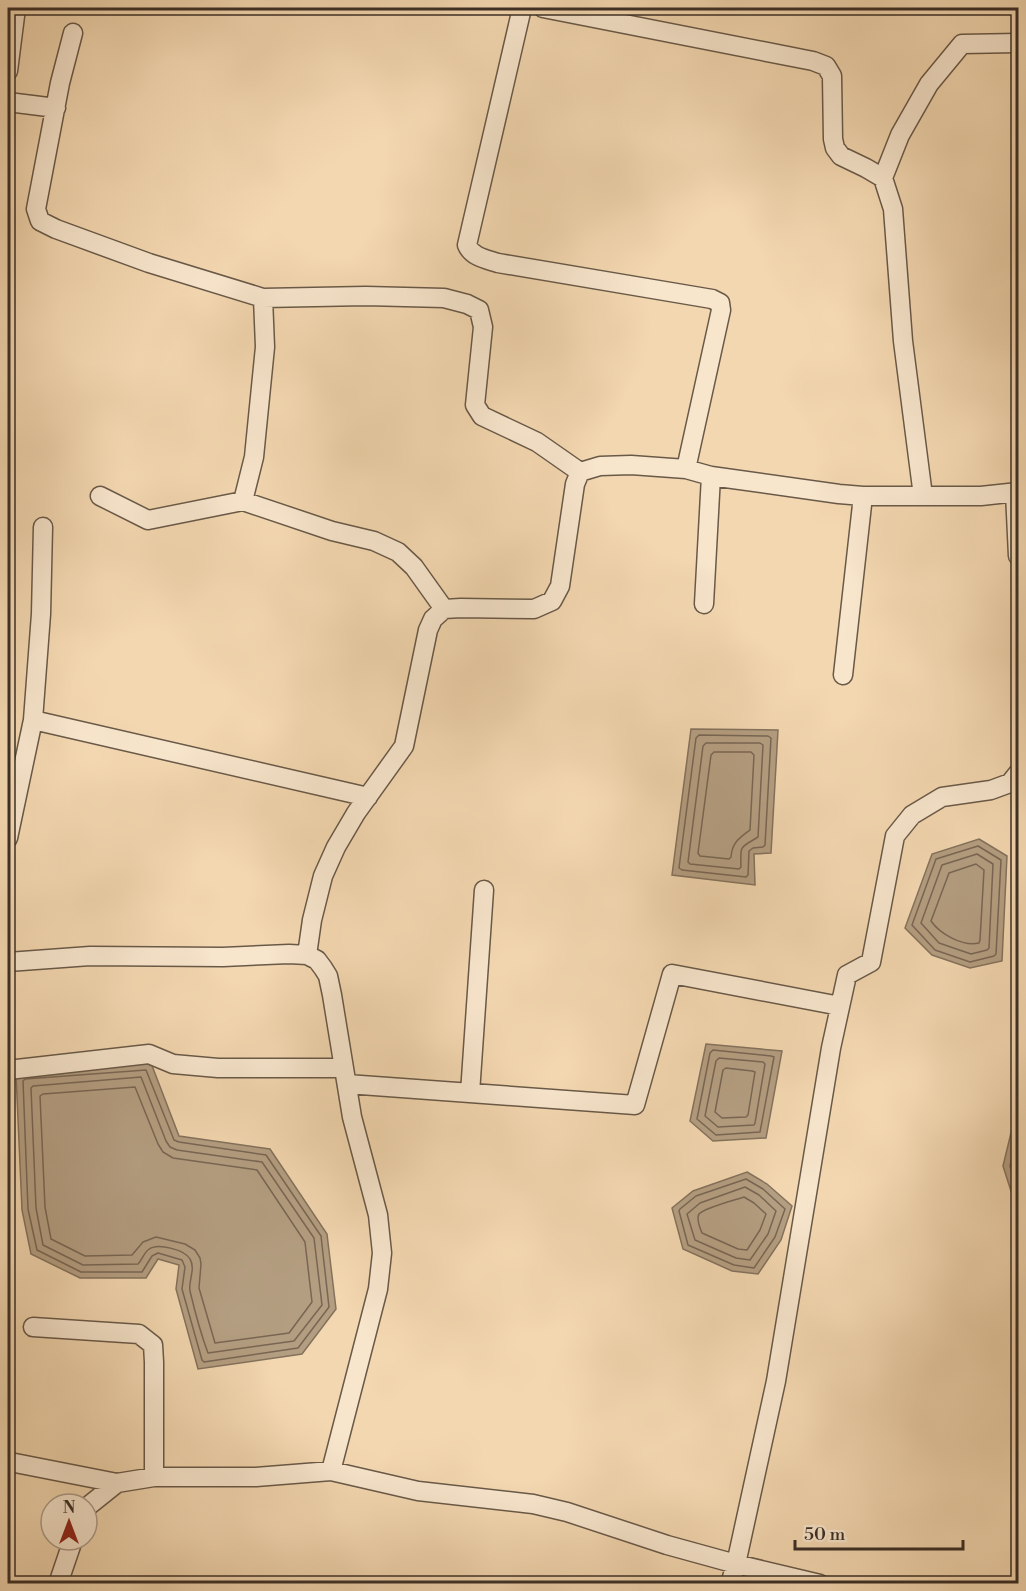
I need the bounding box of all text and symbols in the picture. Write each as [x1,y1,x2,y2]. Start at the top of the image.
north arrow [39,1492,99,1552]
text: N [63,1498,76,1518]
scale bar [795,1513,963,1551]
text: 50 m [804,1523,846,1546]

